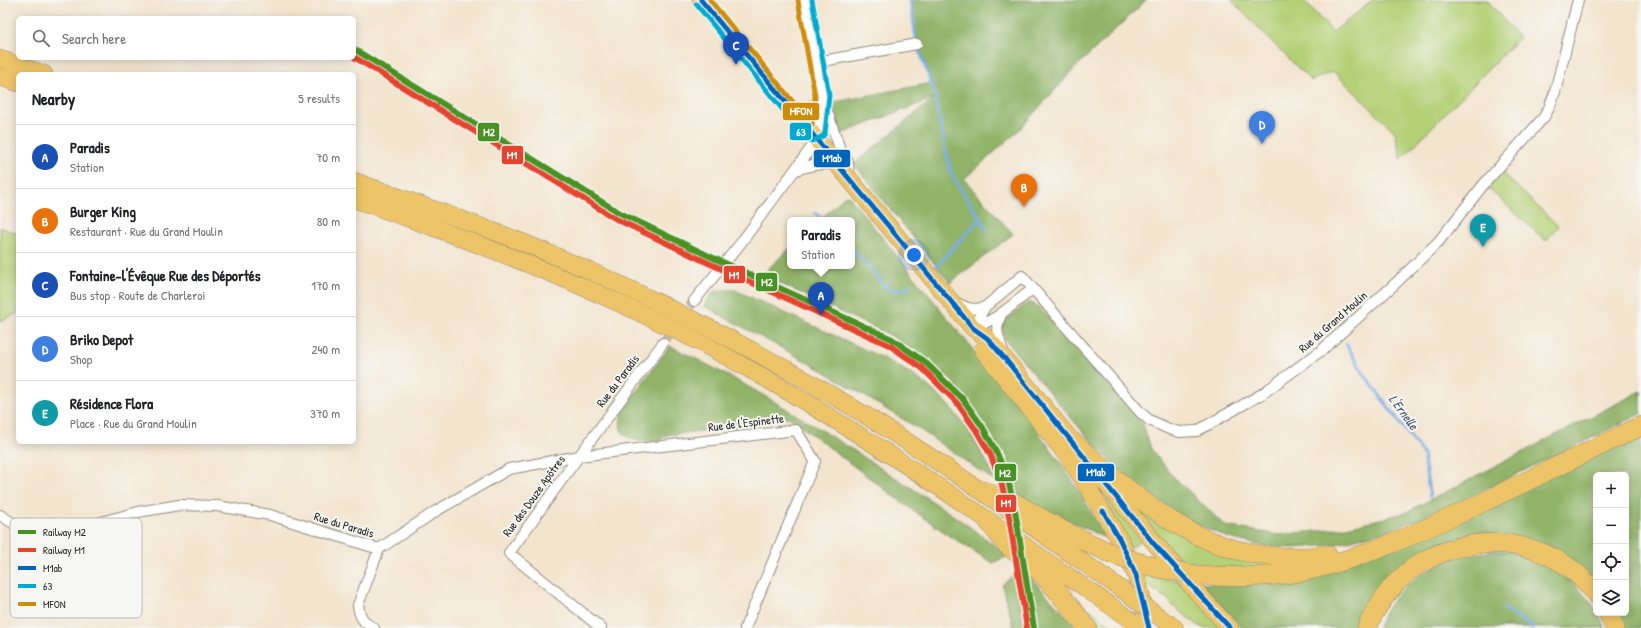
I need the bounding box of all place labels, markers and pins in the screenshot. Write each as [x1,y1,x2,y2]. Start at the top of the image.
pin: C [723,32,749,65]
pin: D [1249,111,1275,144]
pin: B [1011,174,1037,207]
pin: E [1470,214,1496,247]
pin: A [808,282,834,315]

